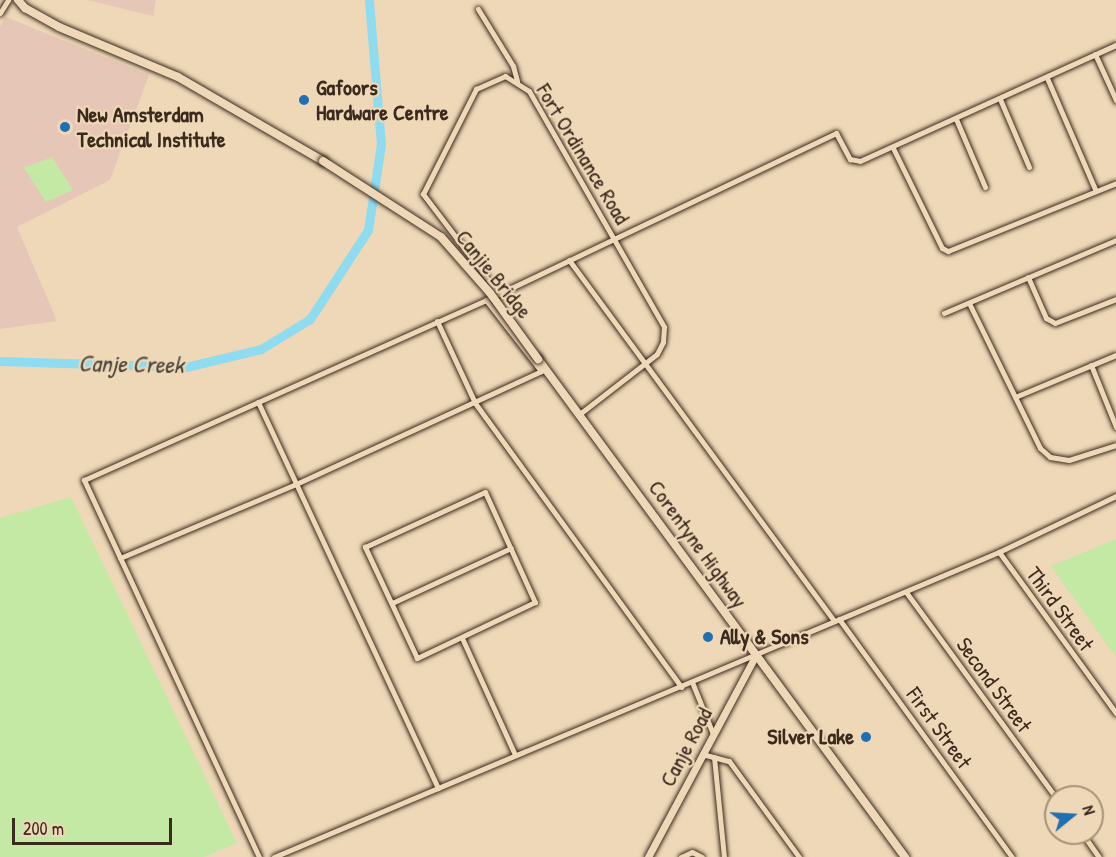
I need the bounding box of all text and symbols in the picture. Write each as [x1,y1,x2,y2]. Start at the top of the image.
place label: Gafoors Hardware Centre [316,74,449,125]
street label: Fort Ordinance Road [531,79,635,229]
marker: Gafoors Hardware Centre [297,93,311,107]
place label: New Amsterdam Technical Institute [77,101,226,152]
marker: New Amsterdam Technical Institute [58,120,72,134]
street label: Canjie Bridge [450,224,538,324]
water label: Canje Creek [78,349,184,379]
street label: Corentyne Highway [643,475,753,613]
street label: Third Street [1021,562,1099,656]
place label: Ally & Sons [720,624,809,650]
marker: Ally & Sons [701,630,715,644]
street label: Second Street [951,632,1037,738]
street label: First Street [901,682,977,774]
street label: Canje Road [654,703,718,791]
place label: Silver Lake [767,724,854,750]
marker: Silver Lake [859,730,873,744]
north arrow [1044,785,1104,845]
text: N [1077,803,1101,817]
scale bar [15,806,176,844]
text: 200 m [23,816,64,841]

